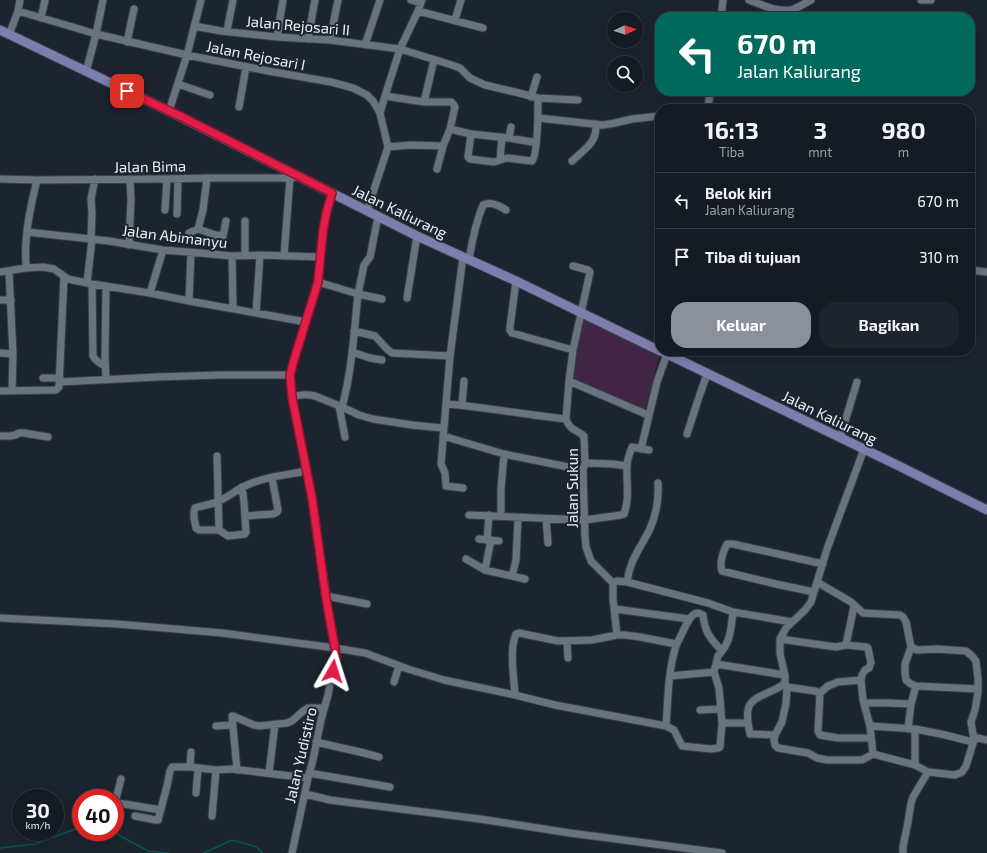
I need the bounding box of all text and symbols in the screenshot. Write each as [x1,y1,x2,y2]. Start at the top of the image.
street label: Jalan Rejosari II [245,11,351,40]
north arrow [607,12,643,48]
map controls [607,12,643,92]
text: 670 m [737,26,817,60]
icon: left [671,28,723,80]
street label: Jalan Rejosari I [205,37,307,74]
button: search [607,56,643,92]
text: Jalan Kaliurang [737,60,861,82]
pin [110,74,144,108]
icon: arrive [116,80,138,102]
text: 16:13 [704,115,759,144]
text: 3 [813,115,827,144]
text: 980 [881,115,926,144]
text: Tiba [719,144,744,160]
text: mnt [808,144,832,160]
text: m [898,144,909,160]
street label: Jalan Bima [114,156,186,176]
street label: Jalan Kaliurang [350,180,451,242]
text: Belok kiri [705,184,771,202]
icon: left [671,190,693,212]
text: 670 m [917,192,959,210]
text: Jalan Kaliurang [705,202,794,218]
street label: Jalan Abimanyu [121,221,229,251]
icon: arrive [671,246,693,268]
text: Tiba di tujuan [705,248,801,266]
text: 310 m [919,248,959,266]
button: Keluar [671,302,811,348]
button: Bagikan [819,302,959,348]
street label: Jalan Kaliurang [780,386,881,448]
street label: Jalan Sukun [563,448,581,528]
position arrow [312,650,354,692]
street label: Jalan Yudistiro [280,705,320,805]
speed limit sign: 40 [72,789,124,841]
text: 30 [26,798,50,822]
text: km/h [26,819,50,831]

